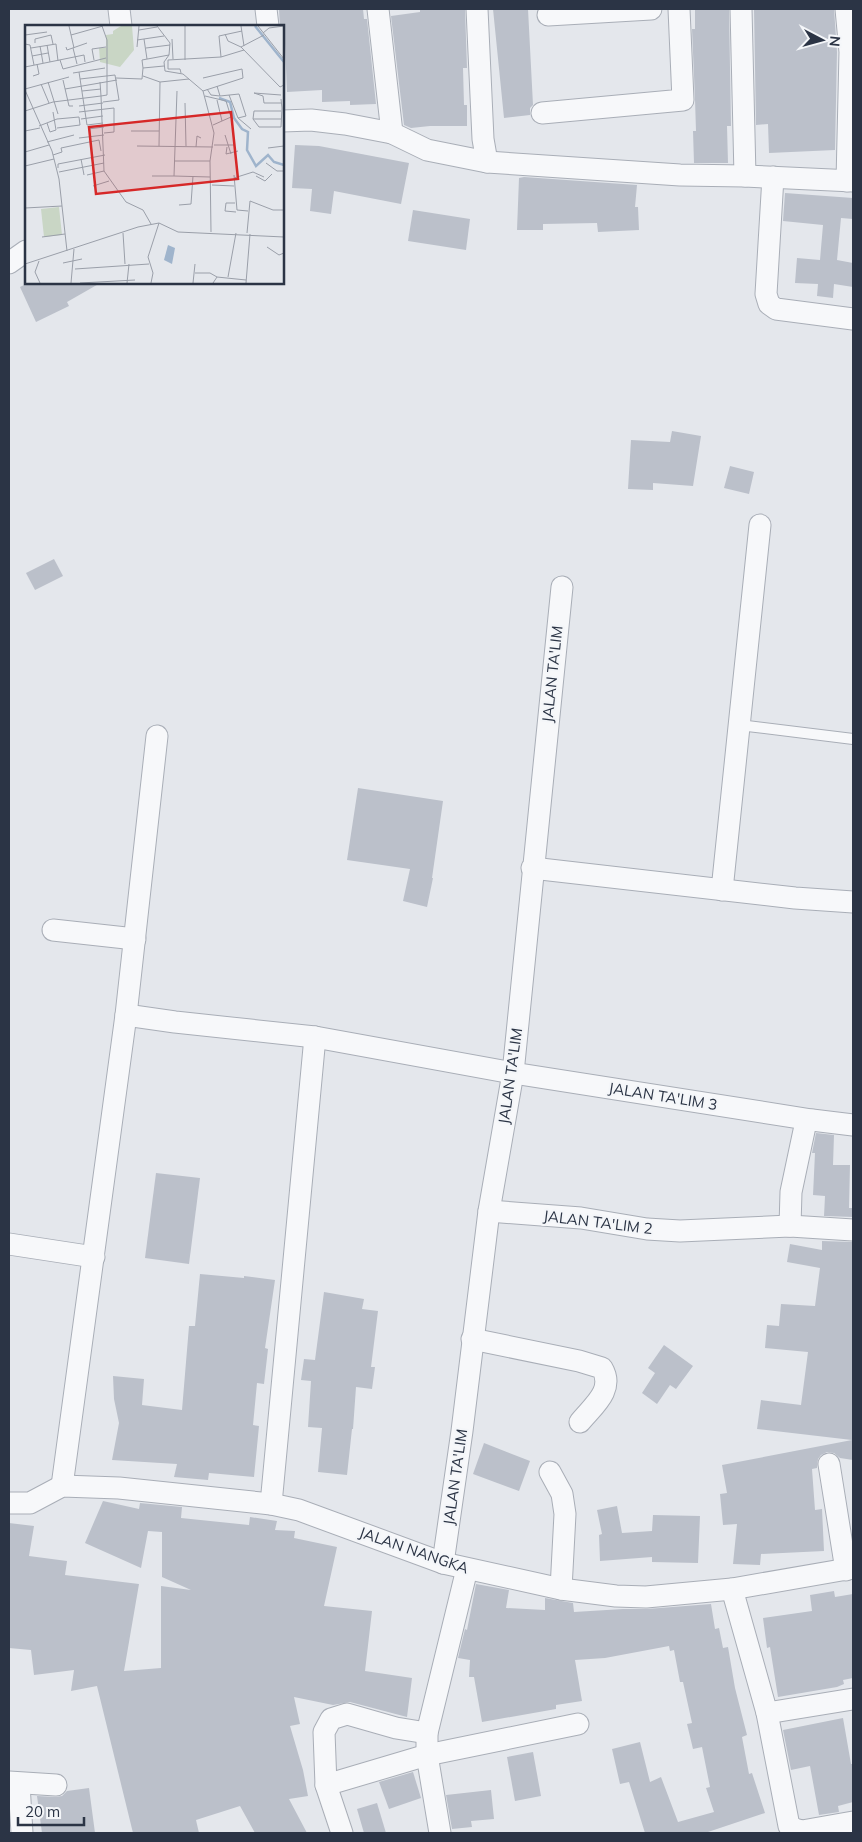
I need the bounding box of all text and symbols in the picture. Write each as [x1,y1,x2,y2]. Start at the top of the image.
north arrow [797,15,847,65]
inset map [25,25,284,284]
text: N [825,35,844,48]
street label: JALAN TA'LIM [537,625,567,723]
street label: JALAN TA'LIM [494,1027,526,1125]
street label: JALAN TA'LIM 3 [607,1078,719,1114]
street label: JALAN TA'LIM 2 [542,1206,654,1238]
street label: JALAN TA'LIM [439,1428,471,1526]
street label: JALAN NANGKA [357,1522,471,1578]
scale bar [18,1794,84,1826]
text: 20 m [25,1802,60,1821]

